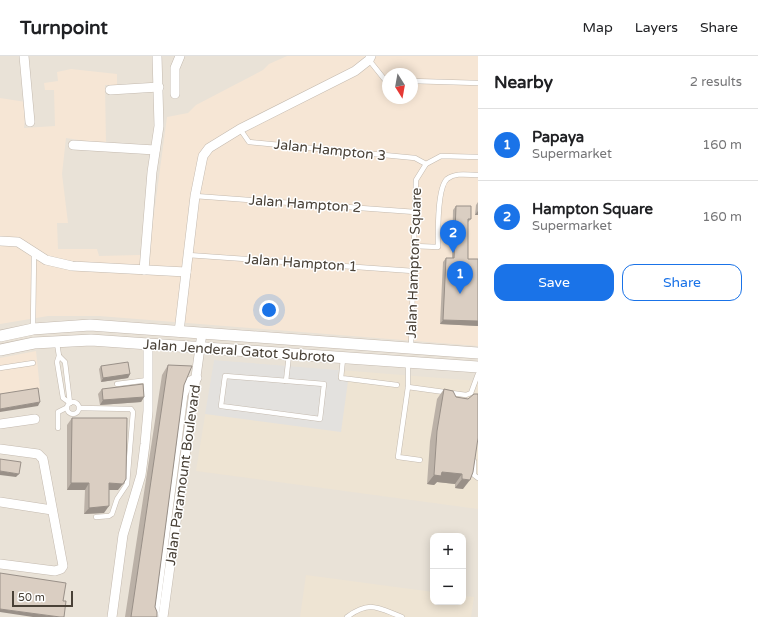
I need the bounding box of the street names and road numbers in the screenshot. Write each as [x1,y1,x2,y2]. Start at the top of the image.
street label: Jalan Hampton 3 [273,136,387,164]
street label: Jalan Hampton Square [403,187,425,339]
street label: Jalan Hampton 2 [248,192,362,216]
street label: Jalan Hampton 1 [244,251,358,275]
street label: Jalan Jenderal Gatot Subroto [143,336,335,366]
street label: Jalan Paramount Boulevard [162,383,204,567]

